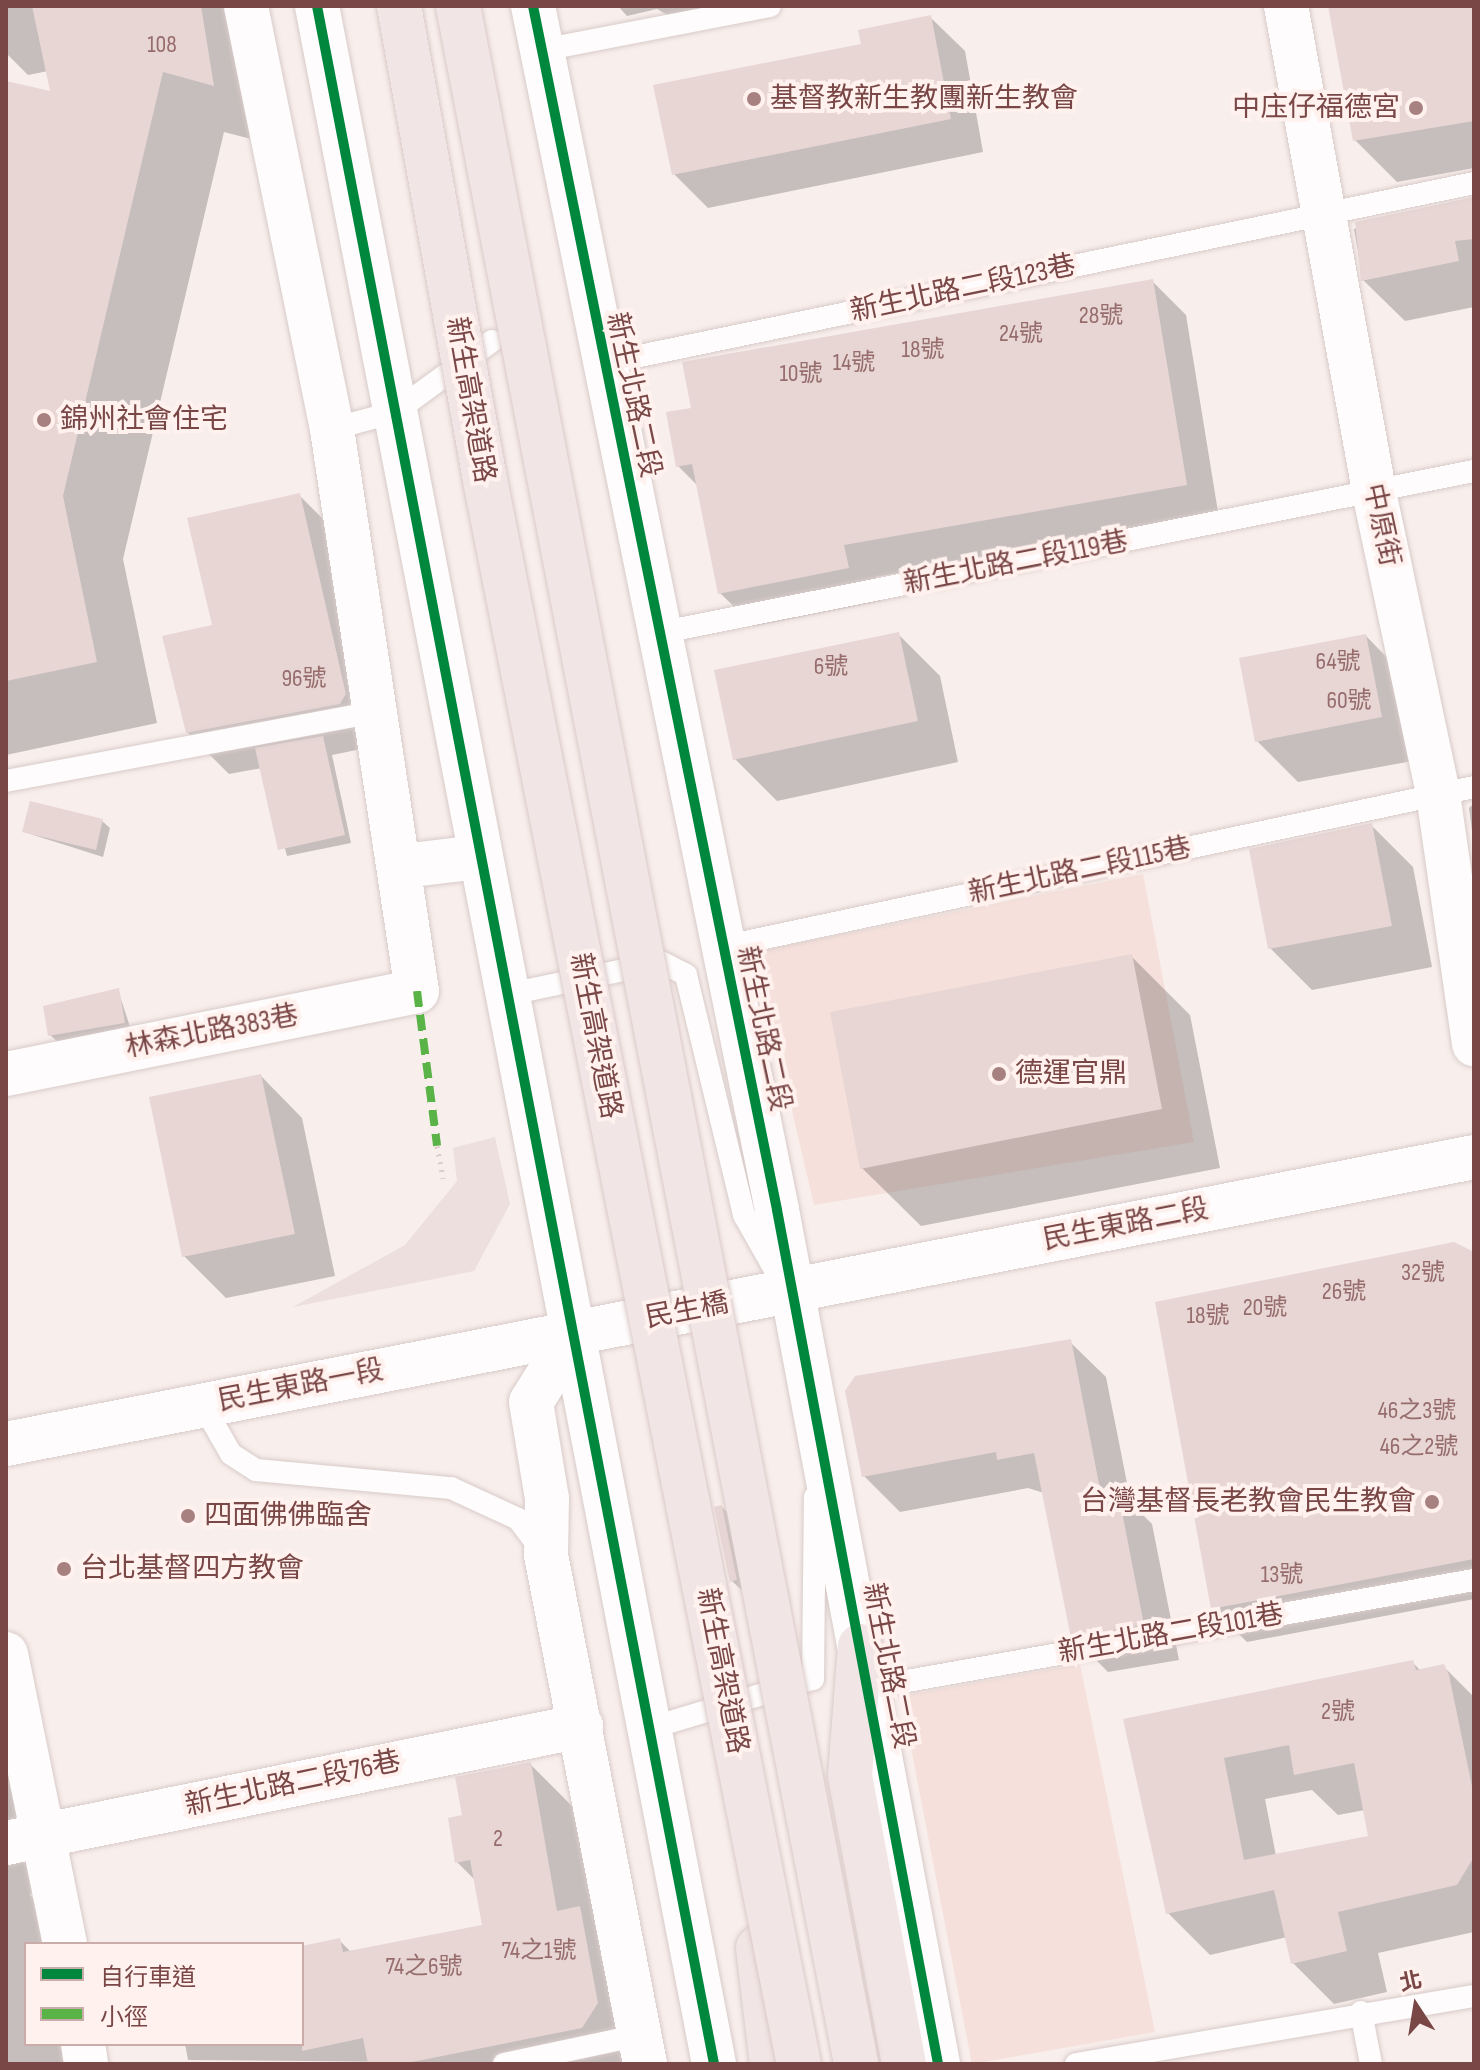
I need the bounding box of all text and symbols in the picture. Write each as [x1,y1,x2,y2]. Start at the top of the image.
house number: 108 [147,31,177,59]
place label: 基督教新生教團新生教會 [770,82,1078,116]
marker: 基督教新生教團新生教會 [745,90,763,108]
place label: 中庒仔福德宮 [1232,91,1400,125]
marker: 中庒仔福德宮 [1407,99,1425,117]
street label: 新生北路二段123巷 [847,249,1079,329]
house number: 28號 [1079,302,1123,330]
street label: 新生北路二段 [599,309,667,481]
street label: 新生高架道路 [439,314,501,486]
house number: 24號 [999,320,1043,348]
house number: 18號 [902,336,944,364]
house number: 14號 [833,349,875,377]
house number: 10號 [779,360,823,388]
place label: 錦州社會住宅 [60,403,228,437]
marker: 錦州社會住宅 [35,411,53,429]
street label: 中原街 [1356,480,1406,570]
street label: 新生北路二段119巷 [901,525,1131,601]
house number: 64號 [1316,648,1360,676]
house number: 6號 [814,653,848,681]
house number: 96號 [281,665,327,693]
house number: 60號 [1326,687,1372,715]
street label: 新生北路二段115巷 [966,831,1194,911]
street label: 新生北路二段 [729,943,797,1115]
street label: 新生高架道路 [562,950,628,1122]
street label: 林森北路383巷 [123,999,301,1065]
place label: 德運官鼎 [1015,1057,1127,1091]
marker: 德運官鼎 [990,1065,1008,1083]
street label: 民生東路二段 [1040,1192,1212,1258]
house number: 32號 [1401,1259,1445,1287]
house number: 26號 [1322,1278,1366,1306]
street label: 民生橋 [643,1286,731,1336]
house number: 20號 [1243,1294,1287,1322]
house number: 18號 [1187,1302,1229,1330]
street label: 民生東路一段 [215,1353,387,1419]
house number: 46之3號 [1378,1397,1456,1425]
house number: 46之2號 [1380,1433,1458,1461]
place label: 台灣基督長老教會民生教會 [1080,1485,1416,1519]
marker: 台灣基督長老教會民生教會 [1423,1493,1441,1511]
place label: 四面佛佛臨舍 [204,1499,372,1533]
marker: 四面佛佛臨舍 [179,1507,197,1525]
place label: 台北基督四方教會 [80,1552,304,1586]
marker: 台北基督四方教會 [55,1560,73,1578]
house number: 13號 [1261,1561,1303,1589]
street label: 新生北路二段 [855,1580,921,1752]
street label: 新生高架道路 [689,1585,755,1757]
street label: 新生北路二段101巷 [1056,1598,1286,1670]
house number: 2號 [1321,1698,1355,1726]
street label: 新生北路二段76巷 [182,1745,404,1823]
house number: 2 [493,1825,503,1853]
house number: 74之1號 [502,1937,576,1965]
legend [24,1942,304,2046]
house number: 74之6號 [386,1953,462,1981]
text: 自行車道 [100,1963,196,1992]
north arrow [1376,1966,1456,2046]
text: 北 [1397,1967,1424,1998]
text: 小徑 [100,2003,148,2032]

